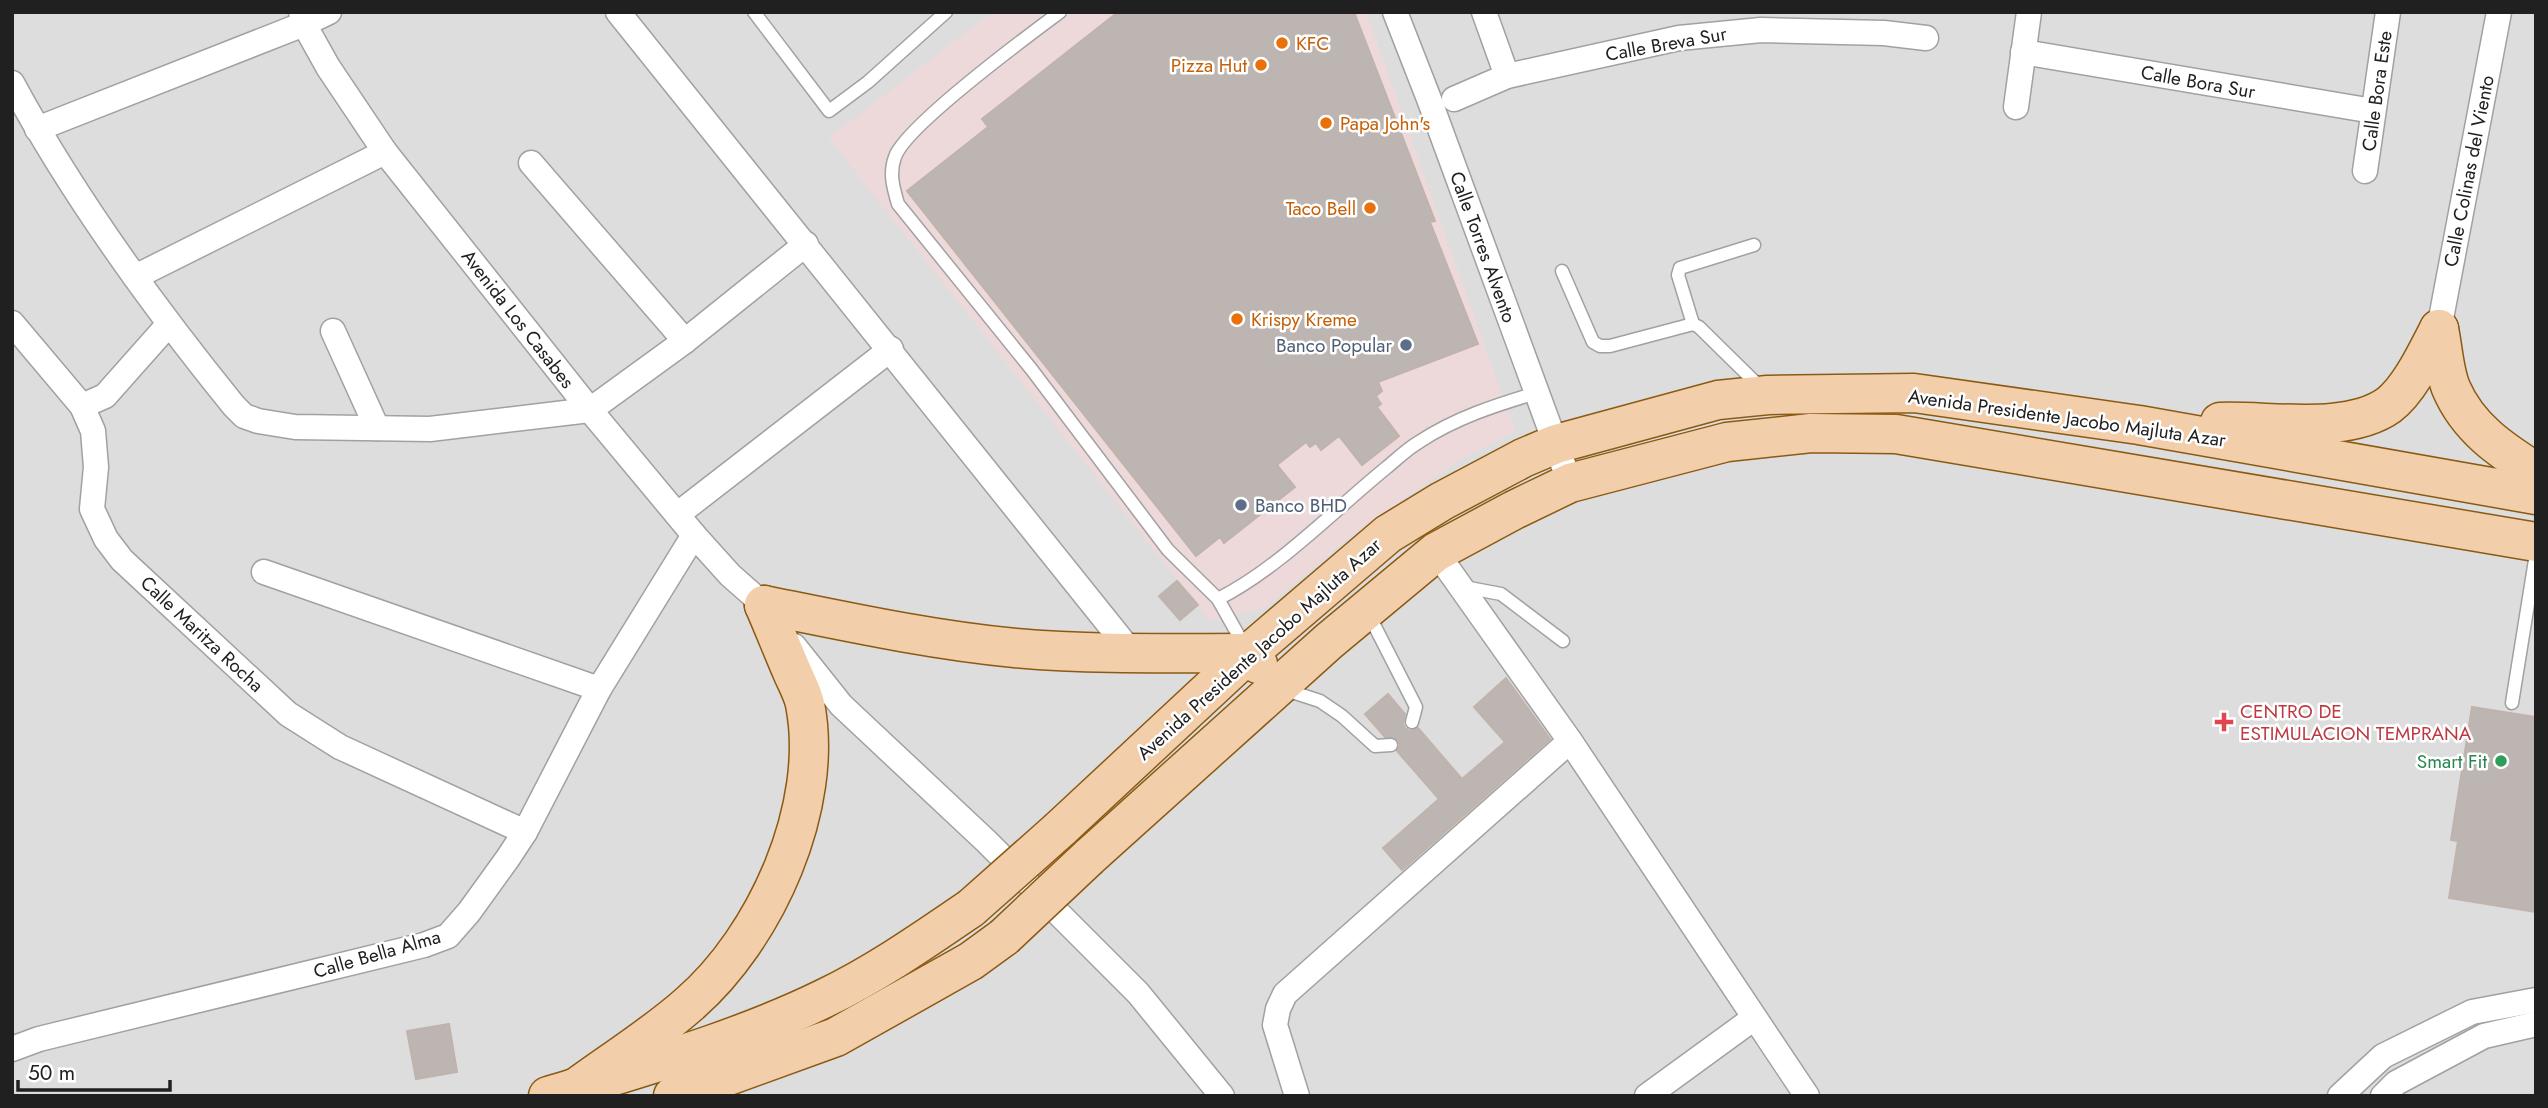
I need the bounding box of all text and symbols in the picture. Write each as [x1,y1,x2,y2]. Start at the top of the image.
street label: Calle Breva Sur [1603,20,1729,68]
street label: Calle Bora Este [2355,29,2399,153]
place label: KFC [1296,30,1329,57]
marker: KFC [1274,35,1290,51]
place label: Pizza Hut [1171,52,1247,79]
marker: Pizza Hut [1253,57,1269,73]
street label: Calle Bora Sur [2139,59,2258,105]
street label: Calle Colinas del Viento [2437,73,2501,269]
place label: Papa John's [1340,110,1430,137]
marker: Papa John's [1318,115,1334,131]
street label: Calle Torres Alvento [1443,168,1523,326]
place label: Taco Bell [1286,195,1356,222]
marker: Taco Bell [1362,200,1378,216]
street label: Avenida Los Casabes [455,244,581,394]
place label: Krispy Kreme [1251,306,1357,333]
marker: Krispy Kreme [1229,311,1245,327]
place label: Banco Popular [1276,332,1392,359]
marker: Banco Popular [1398,337,1414,353]
street label: Avenida Presidente Jacobo Majluta Azar [1907,382,2228,454]
place label: Banco BHD [1255,492,1347,519]
marker: Banco BHD [1233,497,1249,513]
street label: Avenida Presidente Jacobo Majluta Azar [1131,531,1387,766]
street label: Calle Maritza Rocha [134,570,270,698]
place label: CENTRO DE ESTIMULACION TEMPRANA [2240,698,2472,747]
marker: CENTRO DE ESTIMULACION TEMPRANA [2214,712,2234,732]
place label: Smart Fit [2417,748,2487,775]
marker: Smart Fit [2493,753,2509,769]
street label: Calle Bella Alma [310,923,444,985]
scale bar [18,1048,170,1092]
text: 50 m [28,1058,75,1088]

